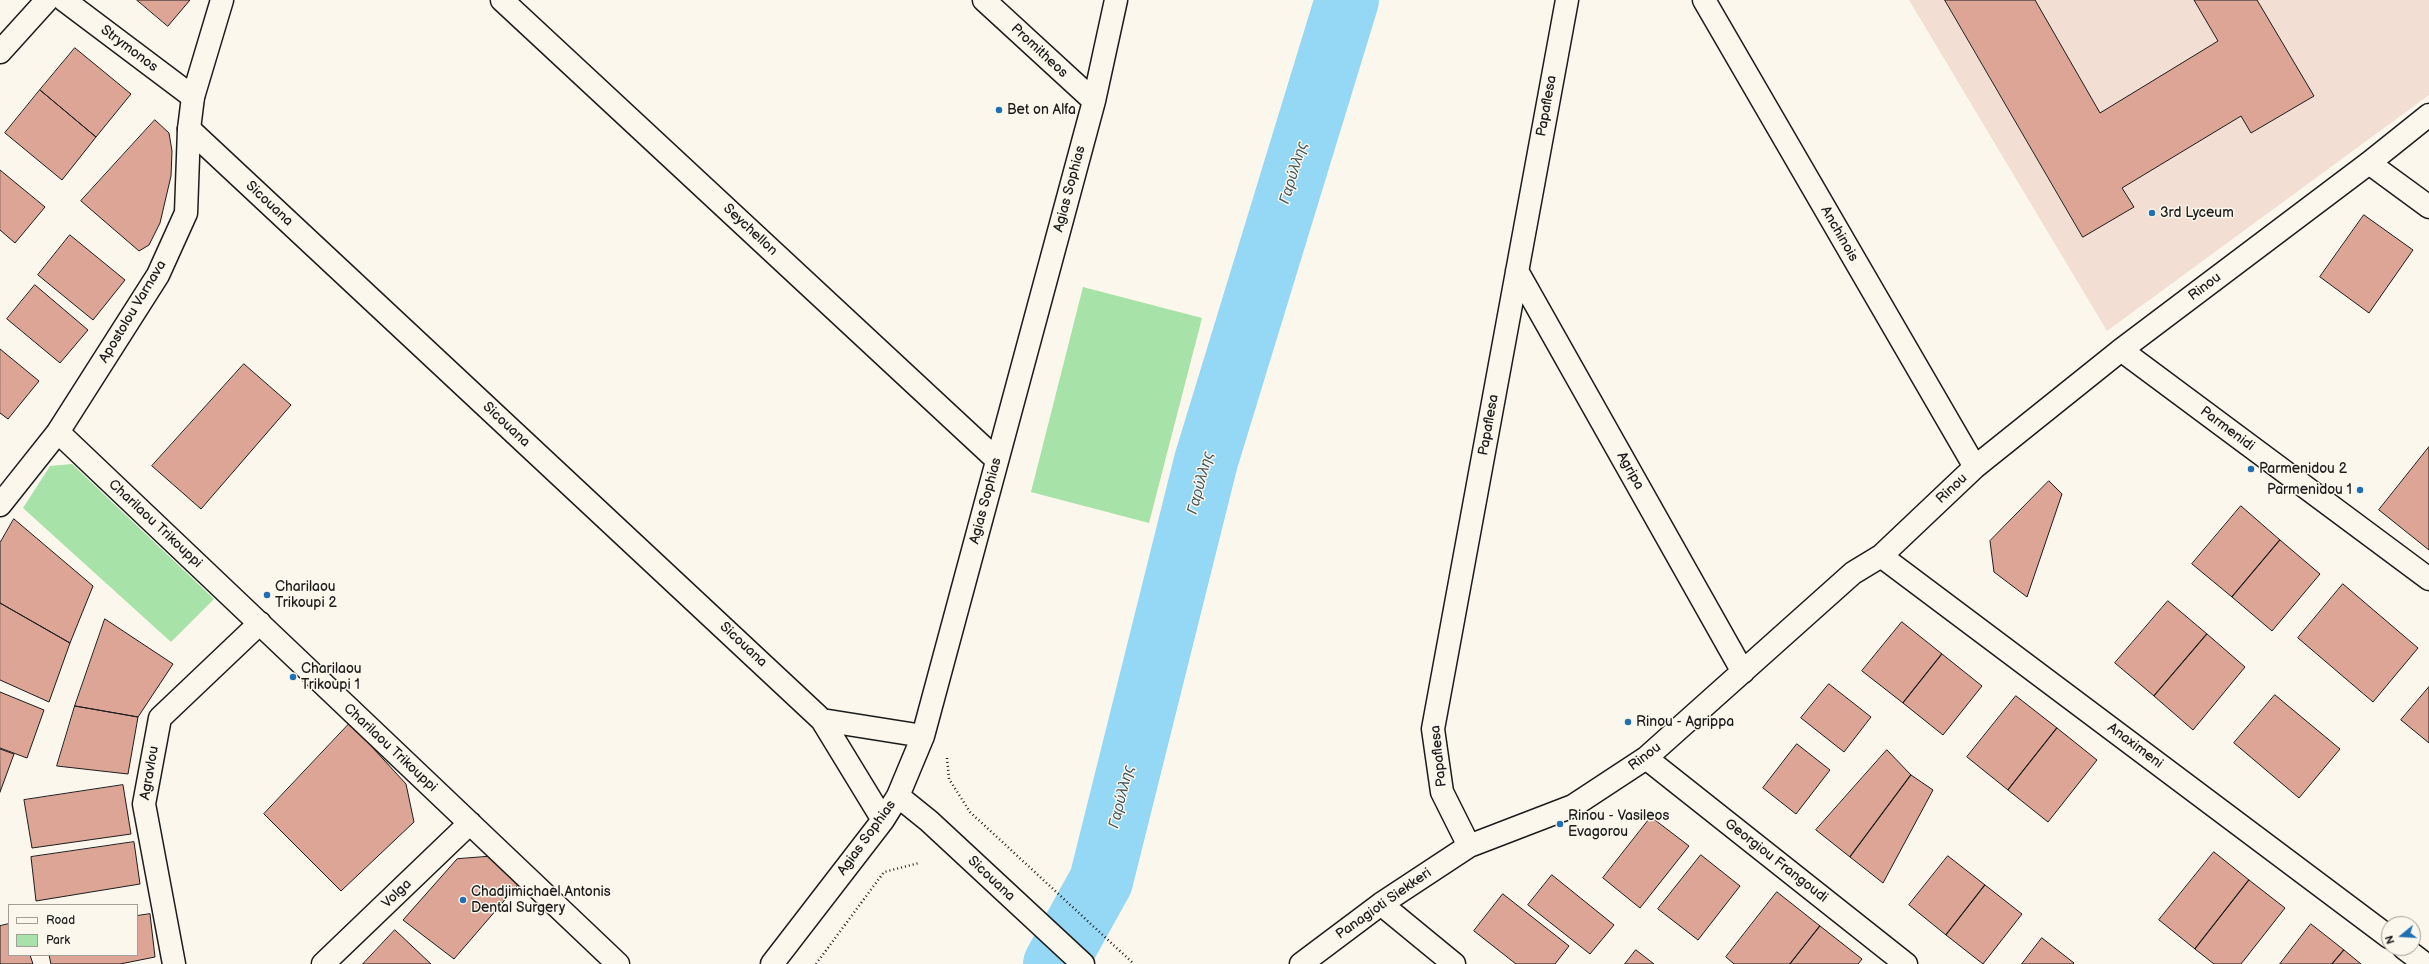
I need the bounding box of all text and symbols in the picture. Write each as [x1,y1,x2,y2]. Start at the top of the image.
street label: Promitheos [1007,20,1071,82]
street label: Strymonos [97,22,161,76]
street label: Papaflesa [1533,74,1561,138]
place label: Bet on Alfa [1007,102,1076,118]
marker: Bet on Alfa [994,105,1004,115]
water label: Γαρύλλης [1276,140,1312,206]
street label: Agias Sophias [1050,144,1090,234]
street label: Sicouana [242,178,296,230]
street label: Seychellon [719,201,781,259]
street label: Anchinois [1816,203,1862,265]
place label: 3rd Lyceum [2160,205,2234,221]
marker: 3rd Lyceum [2147,208,2157,218]
street label: Apostolou Varnava [96,258,170,366]
street label: Rinou [2185,269,2225,305]
street label: Papaflesa [1475,393,1503,457]
street label: Sicouana [479,399,533,451]
street label: Parmenidi [2197,403,2257,455]
street label: Agripa [1613,449,1647,493]
water label: Γαρύλλης [1184,450,1218,516]
street label: Agias Sophias [966,456,1006,546]
place label: Parmenidou 2 [2259,461,2347,477]
marker: Parmenidou 2 [2246,464,2256,474]
street label: Rinou [1933,470,1971,508]
street label: Charilaou Trikouppi [105,476,205,572]
place label: Parmenidou 1 [2267,482,2352,498]
marker: Parmenidou 1 [2355,485,2365,495]
place label: Charilaou Trikoupi 2 [275,579,337,612]
marker: Charilaou Trikoupi 2 [262,590,272,600]
street label: Sicouana [716,619,770,671]
place label: Charilaou Trikoupi 1 [301,661,362,694]
marker: Charilaou Trikoupi 1 [288,672,298,682]
street label: Charilaou Trikouppi [340,700,440,796]
place label: Rinou - Agrippa [1636,714,1734,730]
marker: Rinou - Agrippa [1623,717,1633,727]
street label: Anaximeni [2104,720,2166,772]
street label: Papaflesa [1427,724,1451,788]
street label: Rinou [1625,739,1665,775]
street label: Agravlou [137,745,163,801]
water label: Γαρύλλης [1105,764,1139,830]
street label: Agias Sophias [834,797,900,879]
place label: Rinou - Vasileos Evagorou [1568,808,1669,840]
street label: Georgiou Frangoudi [1721,816,1831,906]
marker: Rinou - Vasileos Evagorou [1555,819,1565,829]
street label: Sicouana [964,853,1018,905]
street label: Panagioti Siekkeri [1333,865,1435,943]
street label: Volga [379,876,415,912]
place label: Chadjimichael Antonis Dental Surgery [471,884,611,916]
marker: Chadjimichael Antonis Dental Surgery [458,895,468,905]
legend [8,904,138,956]
text: Road [46,913,75,928]
north arrow [2381,916,2421,956]
text: Park [46,933,70,948]
text: N [2383,934,2398,946]

